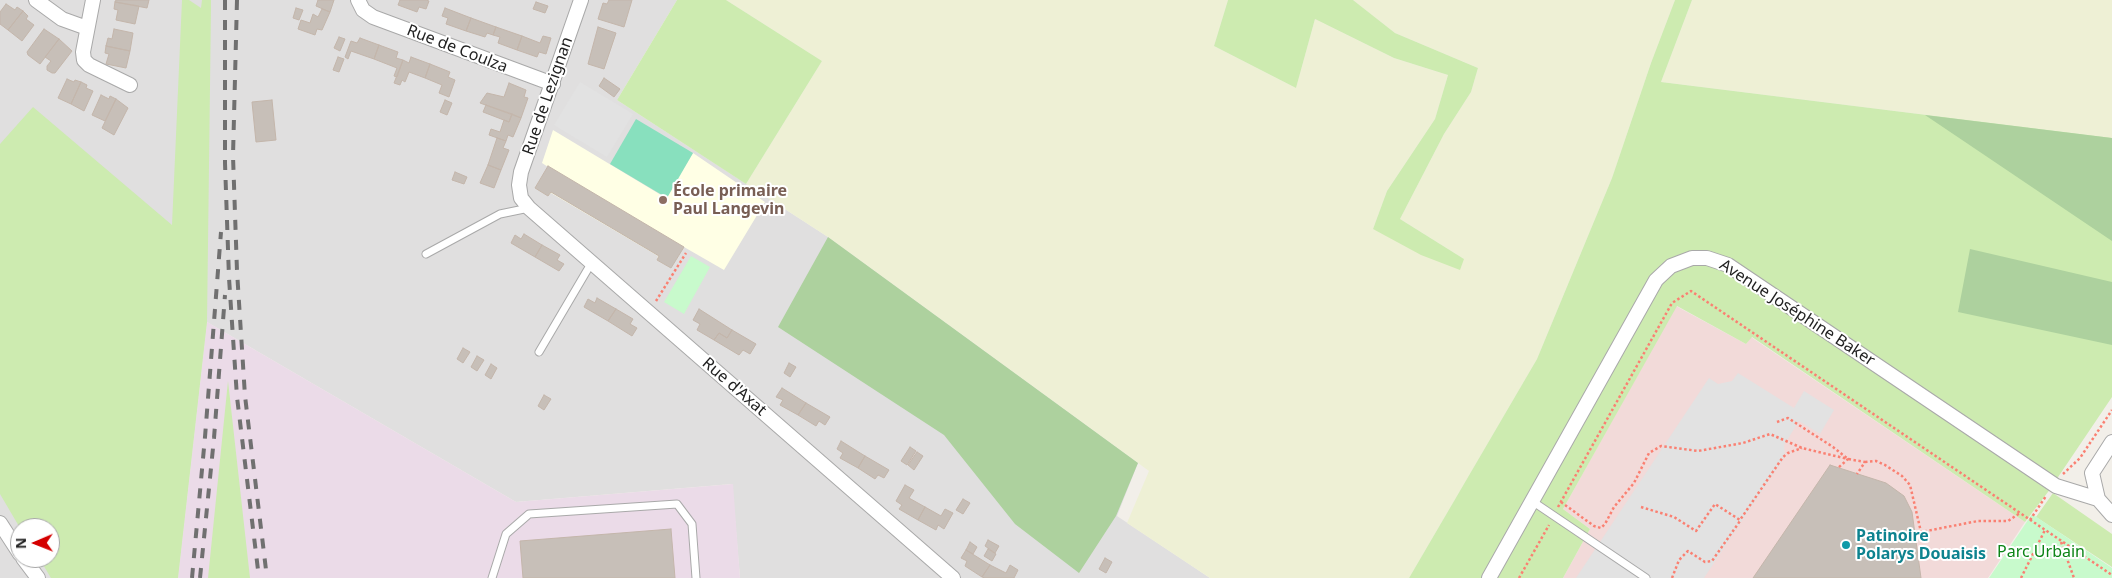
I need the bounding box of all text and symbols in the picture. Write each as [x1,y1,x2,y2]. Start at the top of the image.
street label: Rue de Coulza [404,21,510,77]
street label: Rue de Lezignan [519,34,577,158]
place label: École primaire Paul Langevin [673,181,787,219]
marker: École primaire Paul Langevin [657,194,669,206]
street label: Avenue Joséphine Baker [1716,256,1878,370]
street label: Rue d'Axat [698,354,770,420]
north arrow [10,518,60,568]
place label: Patinoire Polarys Douaisis [1856,526,1986,564]
text: N [11,537,30,549]
marker: Patinoire Polarys Douaisis [1840,539,1852,551]
park label: Parc Urbain [1997,542,2085,562]

